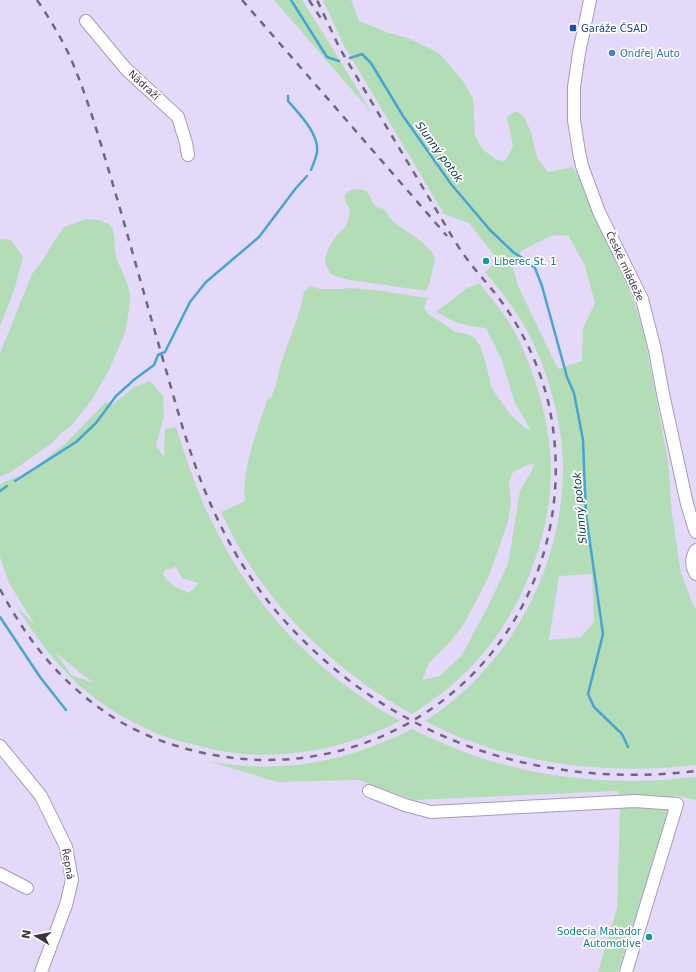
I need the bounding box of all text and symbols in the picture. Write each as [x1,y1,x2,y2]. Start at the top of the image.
place label: Garáže ČSAD [581,22,648,34]
marker: Garáže ČSAD [568,23,578,33]
marker: Ondřej Auto [607,48,617,58]
place label: Ondřej Auto [620,48,680,59]
street label: Nádraží [126,68,163,103]
water label: Slunný potok [413,119,466,185]
street label: České mládeže [604,229,647,303]
marker: Liberec St. 1 [481,256,491,266]
place label: Liberec St. 1 [494,256,557,267]
water label: Slunný potok [570,471,590,544]
street label: Řepná [60,847,77,880]
north arrow [16,916,56,956]
place label: Sodecia Matador Automotive [557,926,642,949]
text: N [19,929,34,940]
marker: Sodecia Matador Automotive [644,932,654,942]

